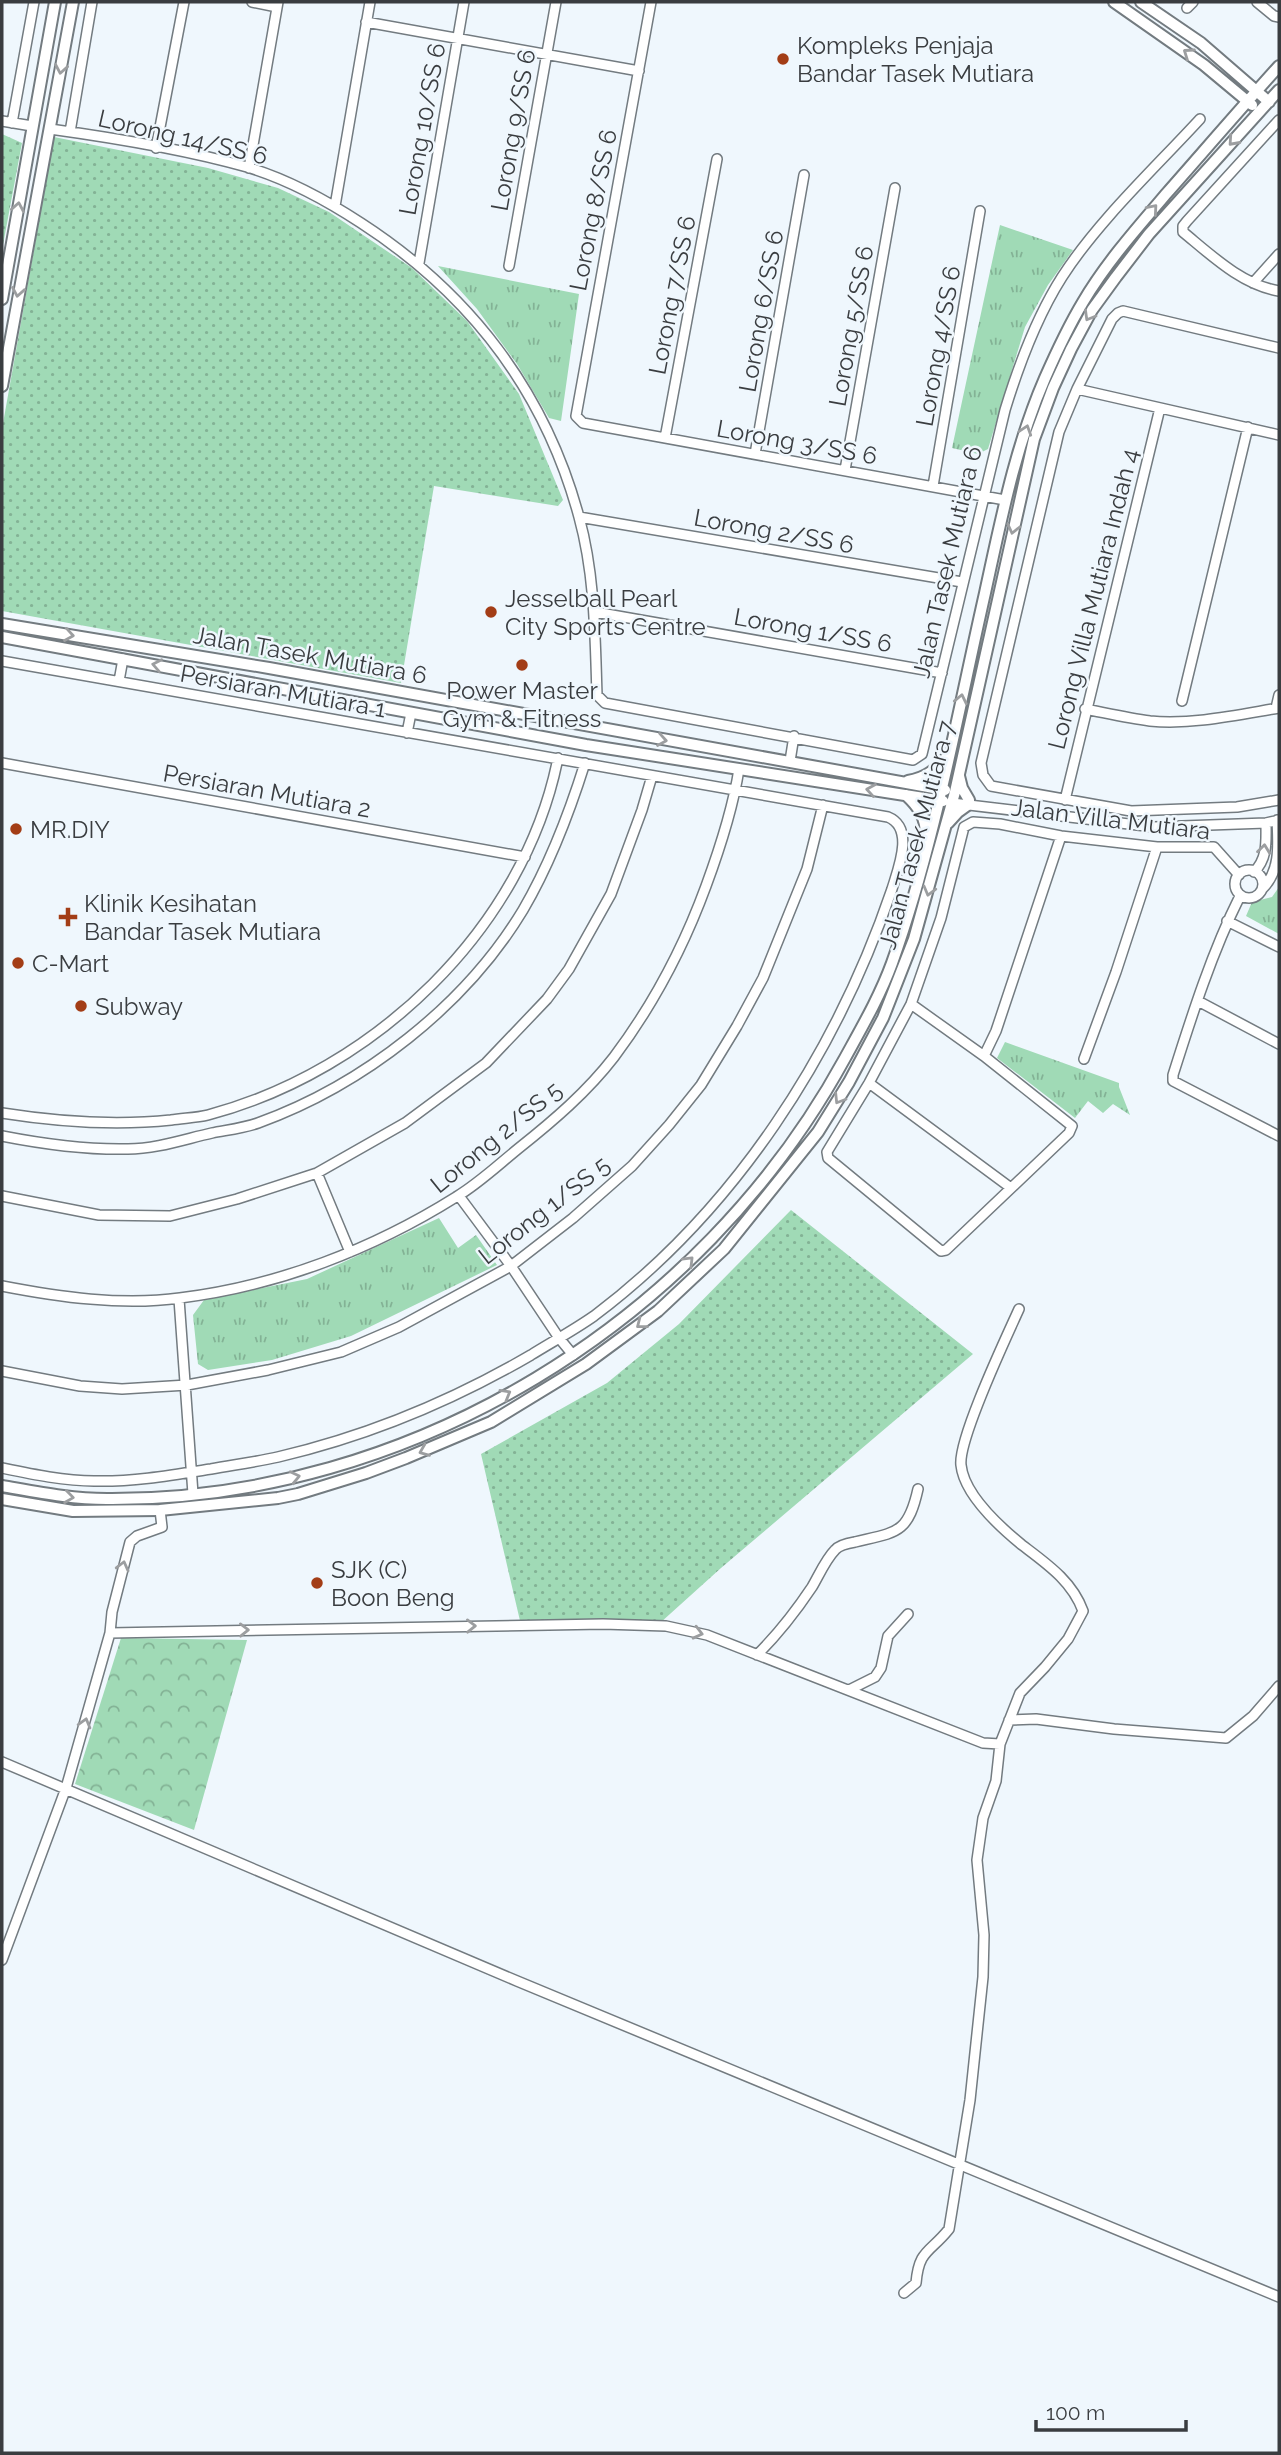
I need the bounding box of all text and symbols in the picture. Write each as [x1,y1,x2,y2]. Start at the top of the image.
place label: Kompleks Penjaja Bandar Tasek Mutiara [797,31,1034,88]
street label: Lorong 10/SS 6 [393,41,451,217]
street label: Lorong 9/SS 6 [485,47,541,213]
one-way arrow [1183,49,1196,61]
marker: Kompleks Penjaja Bandar Tasek Mutiara [775,51,791,67]
one-way arrow [54,63,69,75]
street label: Lorong 14/SS 6 [96,103,270,171]
street label: Lorong 8/SS 6 [563,127,623,293]
one-way arrow [1229,133,1241,146]
one-way arrow [10,202,25,213]
one-way arrow [1145,204,1157,217]
street label: Lorong 7/SS 6 [642,213,702,377]
street label: Lorong 6/SS 6 [732,228,790,394]
street label: Lorong 5/SS 6 [823,243,879,409]
street label: Lorong 4/SS 6 [910,263,966,429]
one-way arrow [12,286,27,298]
one-way arrow [1084,309,1097,322]
street label: Lorong 3/SS 6 [715,414,879,470]
one-way arrow [1017,424,1032,436]
street label: Jalan Tasek Mutiara 6 [906,443,988,681]
street label: Lorong Villa Mutiara Indah 4 [1042,446,1144,752]
street label: Lorong 2/SS 6 [692,503,856,559]
one-way arrow [1007,523,1021,535]
place label: Jesselball Pearl City Sports Centre [505,584,706,641]
street label: Lorong 1/SS 6 [732,602,894,658]
marker: Jesselball Pearl City Sports Centre [483,604,499,620]
street label: Jalan Tasek Mutiara 6 [191,620,429,690]
one-way arrow [63,627,75,642]
marker: Power Master Gym & Fitness [514,657,530,673]
one-way arrow [151,659,163,674]
street label: Persiaran Mutiara 1 [178,659,388,723]
place label: Power Master Gym & Fitness [443,676,601,733]
one-way arrow [953,693,968,705]
street label: Jalan Tasek Mutiara 7 [873,717,961,952]
one-way arrow [656,732,668,747]
street label: Persiaran Mutiara 2 [161,758,373,824]
one-way arrow [865,783,877,798]
street label: Jalan Villa Mutiara [1010,792,1212,846]
place label: MR.DIY [30,815,110,844]
marker: MR.DIY [8,821,24,837]
one-way arrow [1257,843,1272,855]
one-way arrow [923,885,937,897]
place label: Klinik Kesihatan Bandar Tasek Mutiara [84,889,321,946]
marker: Klinik Kesihatan Bandar Tasek Mutiara [58,907,78,927]
place label: C-Mart [32,949,109,978]
marker: C-Mart [10,955,26,971]
place label: Subway [95,992,183,1021]
marker: Subway [73,998,89,1014]
street label: Lorong 2/SS 5 [424,1075,568,1199]
one-way arrow [834,1091,847,1104]
street label: Lorong 1/SS 5 [473,1150,615,1270]
one-way arrow [681,1257,694,1270]
one-way arrow [637,1316,649,1329]
one-way arrow [498,1390,511,1403]
one-way arrow [419,1442,431,1456]
one-way arrow [289,1471,301,1486]
one-way arrow [63,1489,75,1504]
place label: SJK (C) Boon Beng [331,1555,455,1612]
one-way arrow [115,1560,129,1572]
marker: SJK (C) Boon Beng [309,1575,325,1591]
one-way arrow [467,1618,477,1634]
one-way arrow [239,1622,250,1637]
one-way arrow [692,1625,704,1639]
one-way arrow [77,1717,91,1729]
scale bar [1036,2388,1186,2432]
text: 100 m [1046,2400,1105,2425]

